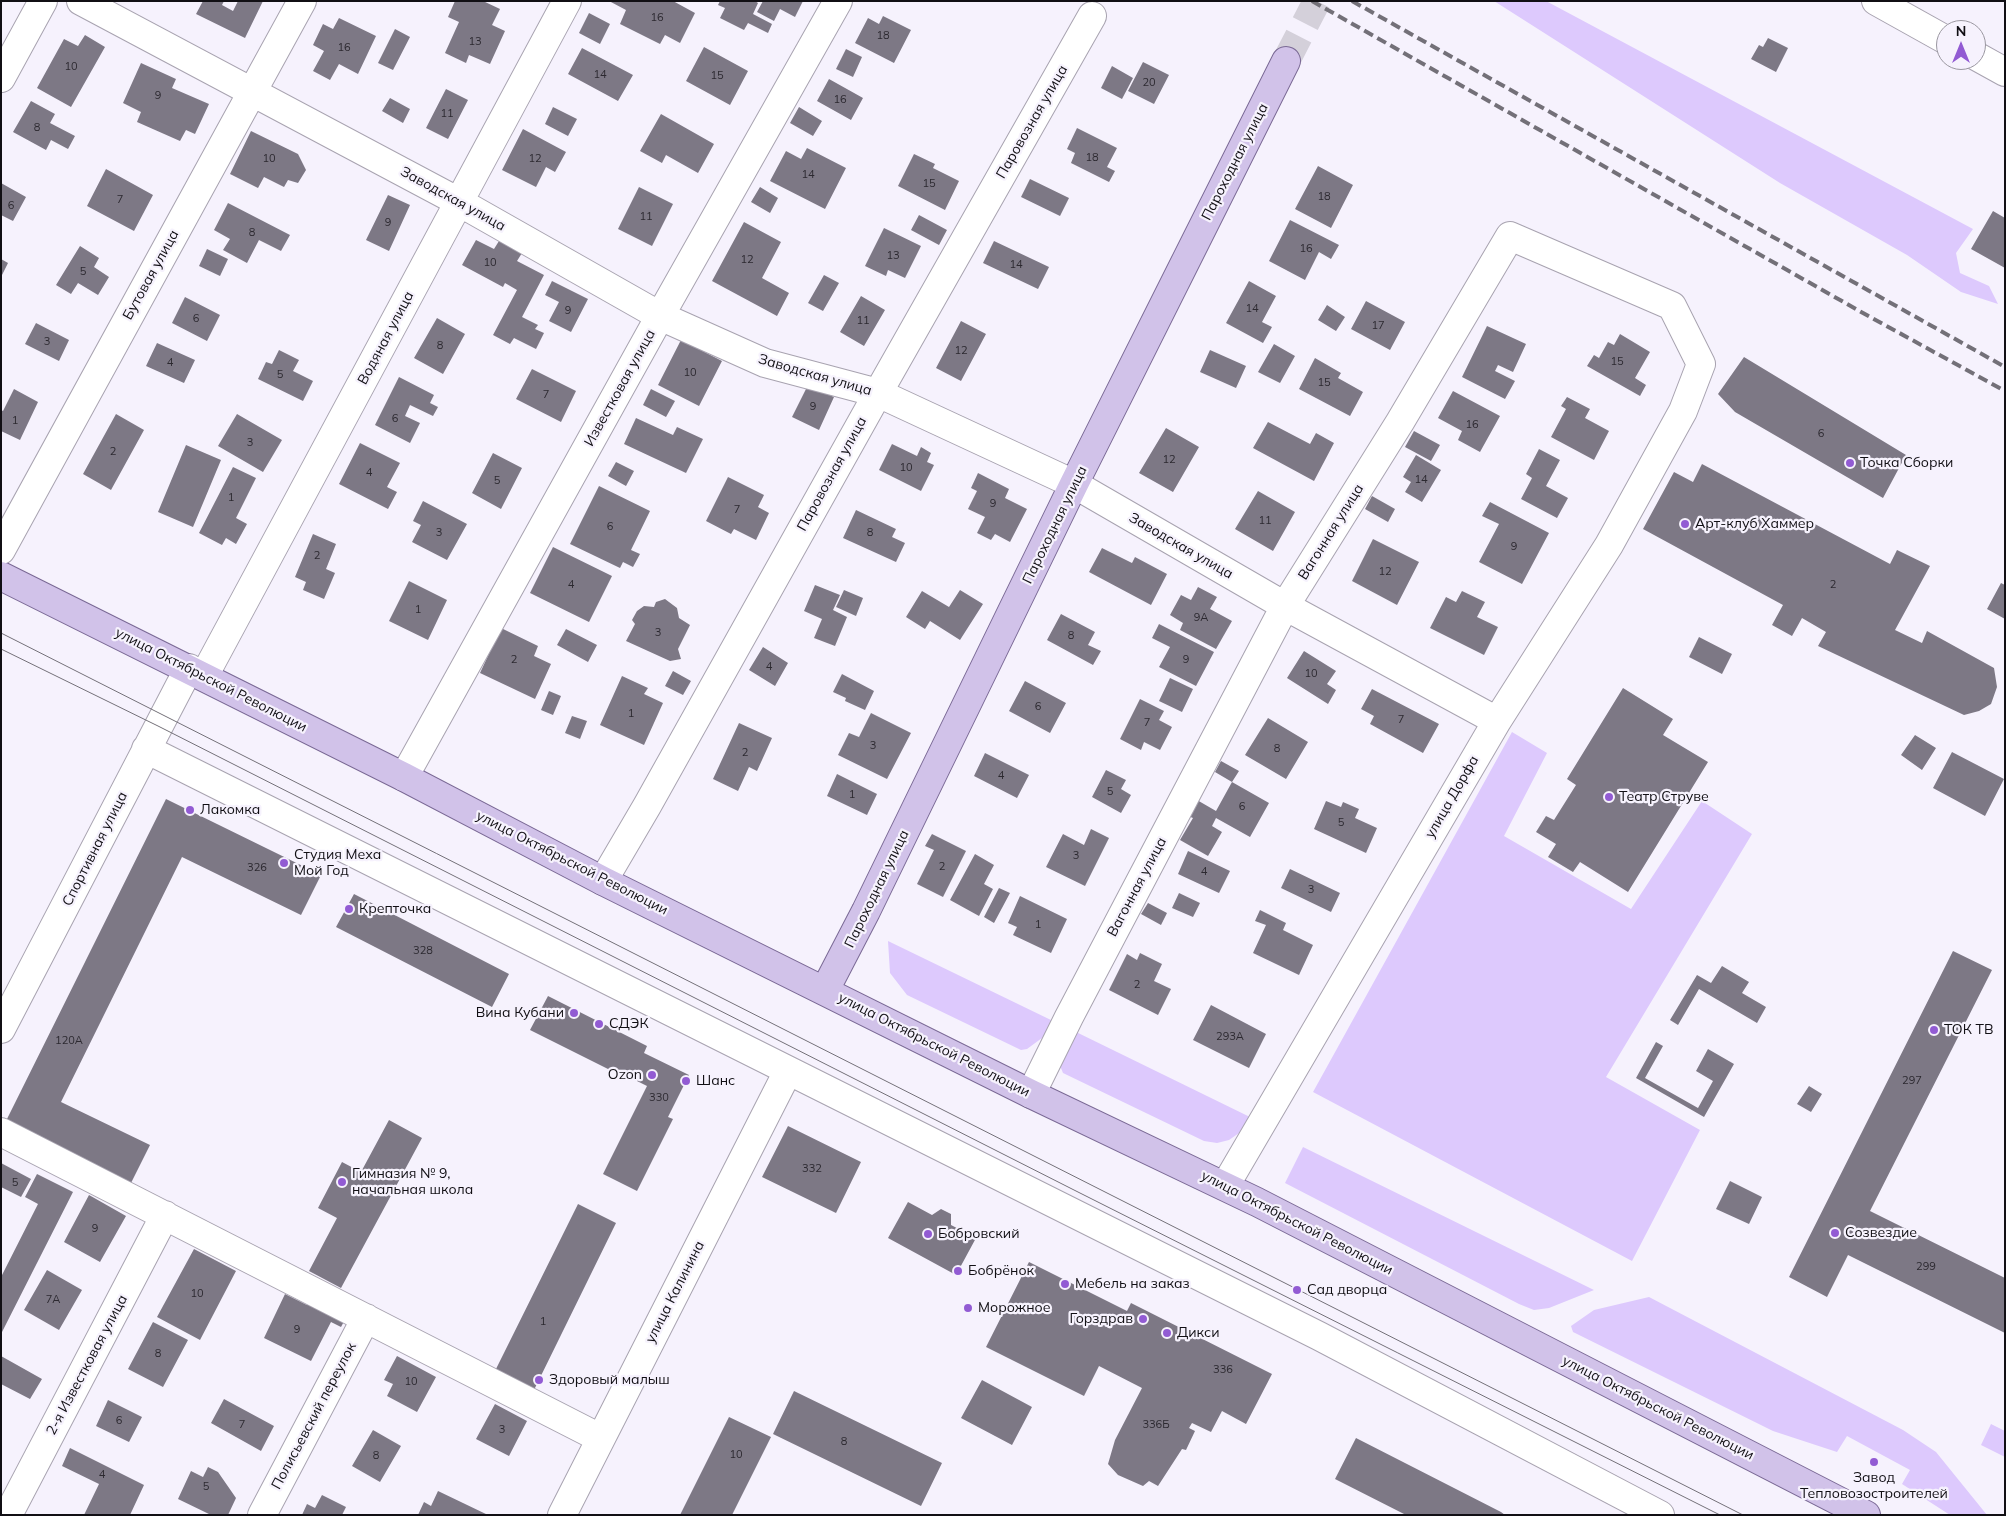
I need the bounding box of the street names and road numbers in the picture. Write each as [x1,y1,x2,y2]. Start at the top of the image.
street label: Паровозная улица [993,62,1071,182]
street label: Пароходная улица [1198,101,1272,223]
street label: Заводская улица [398,163,508,235]
street label: Бутовая улица [119,227,183,323]
street label: Водяная улица [354,289,418,387]
street label: Известковая улица [581,327,659,449]
street label: Заводская улица [756,351,874,399]
street label: Паровозная улица [794,414,870,534]
street label: Пароходная улица [1019,463,1091,587]
street label: Вагонная улица [1295,481,1367,583]
street label: Заводская улица [1126,509,1236,583]
street label: улица Октябрьской Революции [112,624,310,736]
street label: улица Дорфа [1422,753,1482,841]
street label: Спортивная улица [59,789,131,909]
street label: улица Октябрьской Революции [473,807,671,919]
street label: Пароходная улица [841,827,913,951]
street label: Вагонная улица [1104,835,1170,939]
street label: улица Октябрьской Революции [835,989,1033,1101]
street label: улица Октябрьской Революции [1198,1167,1396,1279]
street label: улица Калинина [642,1238,708,1346]
street label: 2-я Известковая улица [43,1292,131,1438]
street label: Полисьевский переулок [268,1340,360,1492]
street label: улица Октябрьской Революции [1559,1352,1757,1464]

